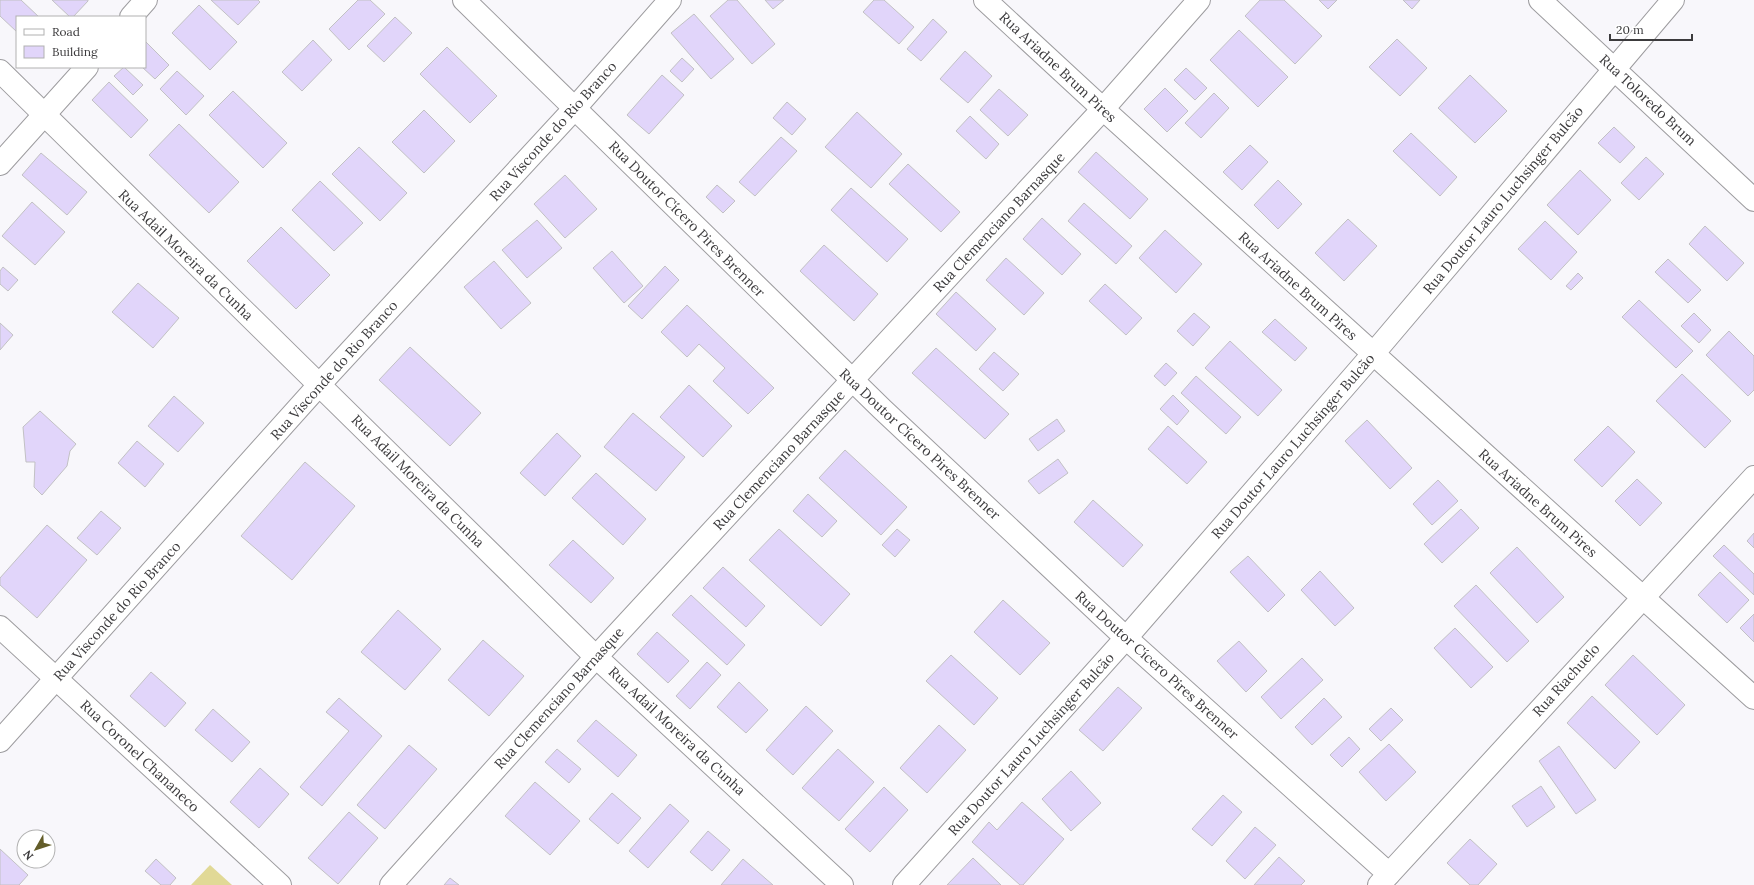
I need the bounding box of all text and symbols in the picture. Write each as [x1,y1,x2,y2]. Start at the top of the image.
street label: Rua Ariadne Brum Pires [996,8,1120,126]
legend [16,16,146,68]
scale bar [1610,16,1692,42]
text: 20 m [1616,22,1644,37]
text: Road [52,24,80,39]
text: Building [52,44,98,59]
street label: Rua Toloredo Brum [1596,51,1700,150]
street label: Rua Visconde do Rio Branco [485,57,621,205]
street label: Rua Doutor Lauro Luchsinger Bulcão [1419,102,1587,298]
street label: Rua Doutor Cícero Pires Brenner [605,137,769,301]
street label: Rua Clemenciano Barnasque [929,148,1069,296]
street label: Rua Adail Moreira da Cunha [115,186,257,324]
street label: Rua Ariadne Brum Pires [1235,228,1361,344]
street label: Rua Visconde do Rio Branco [266,296,402,444]
street label: Rua Doutor Lauro Luchsinger Bulcão [1208,350,1378,542]
street label: Rua Doutor Cícero Pires Brenner [836,364,1004,524]
street label: Rua Clemenciano Barnasque [709,386,849,534]
street label: Rua Adail Moreira da Cunha [348,411,488,551]
street label: Rua Ariadne Brum Pires [1475,445,1601,561]
street label: Rua Visconde do Rio Branco [49,537,185,685]
street label: Rua Doutor Cícero Pires Brenner [1072,587,1242,743]
street label: Rua Clemenciano Barnasque [490,623,628,773]
street label: Rua Riachuelo [1529,640,1603,720]
street label: Rua Doutor Lauro Luchsinger Bulcão [944,649,1118,839]
street label: Rua Adail Moreira da Cunha [605,663,749,799]
street label: Rua Coronel Chananeco [77,696,203,816]
north arrow [16,829,56,869]
text: N [20,847,36,863]

